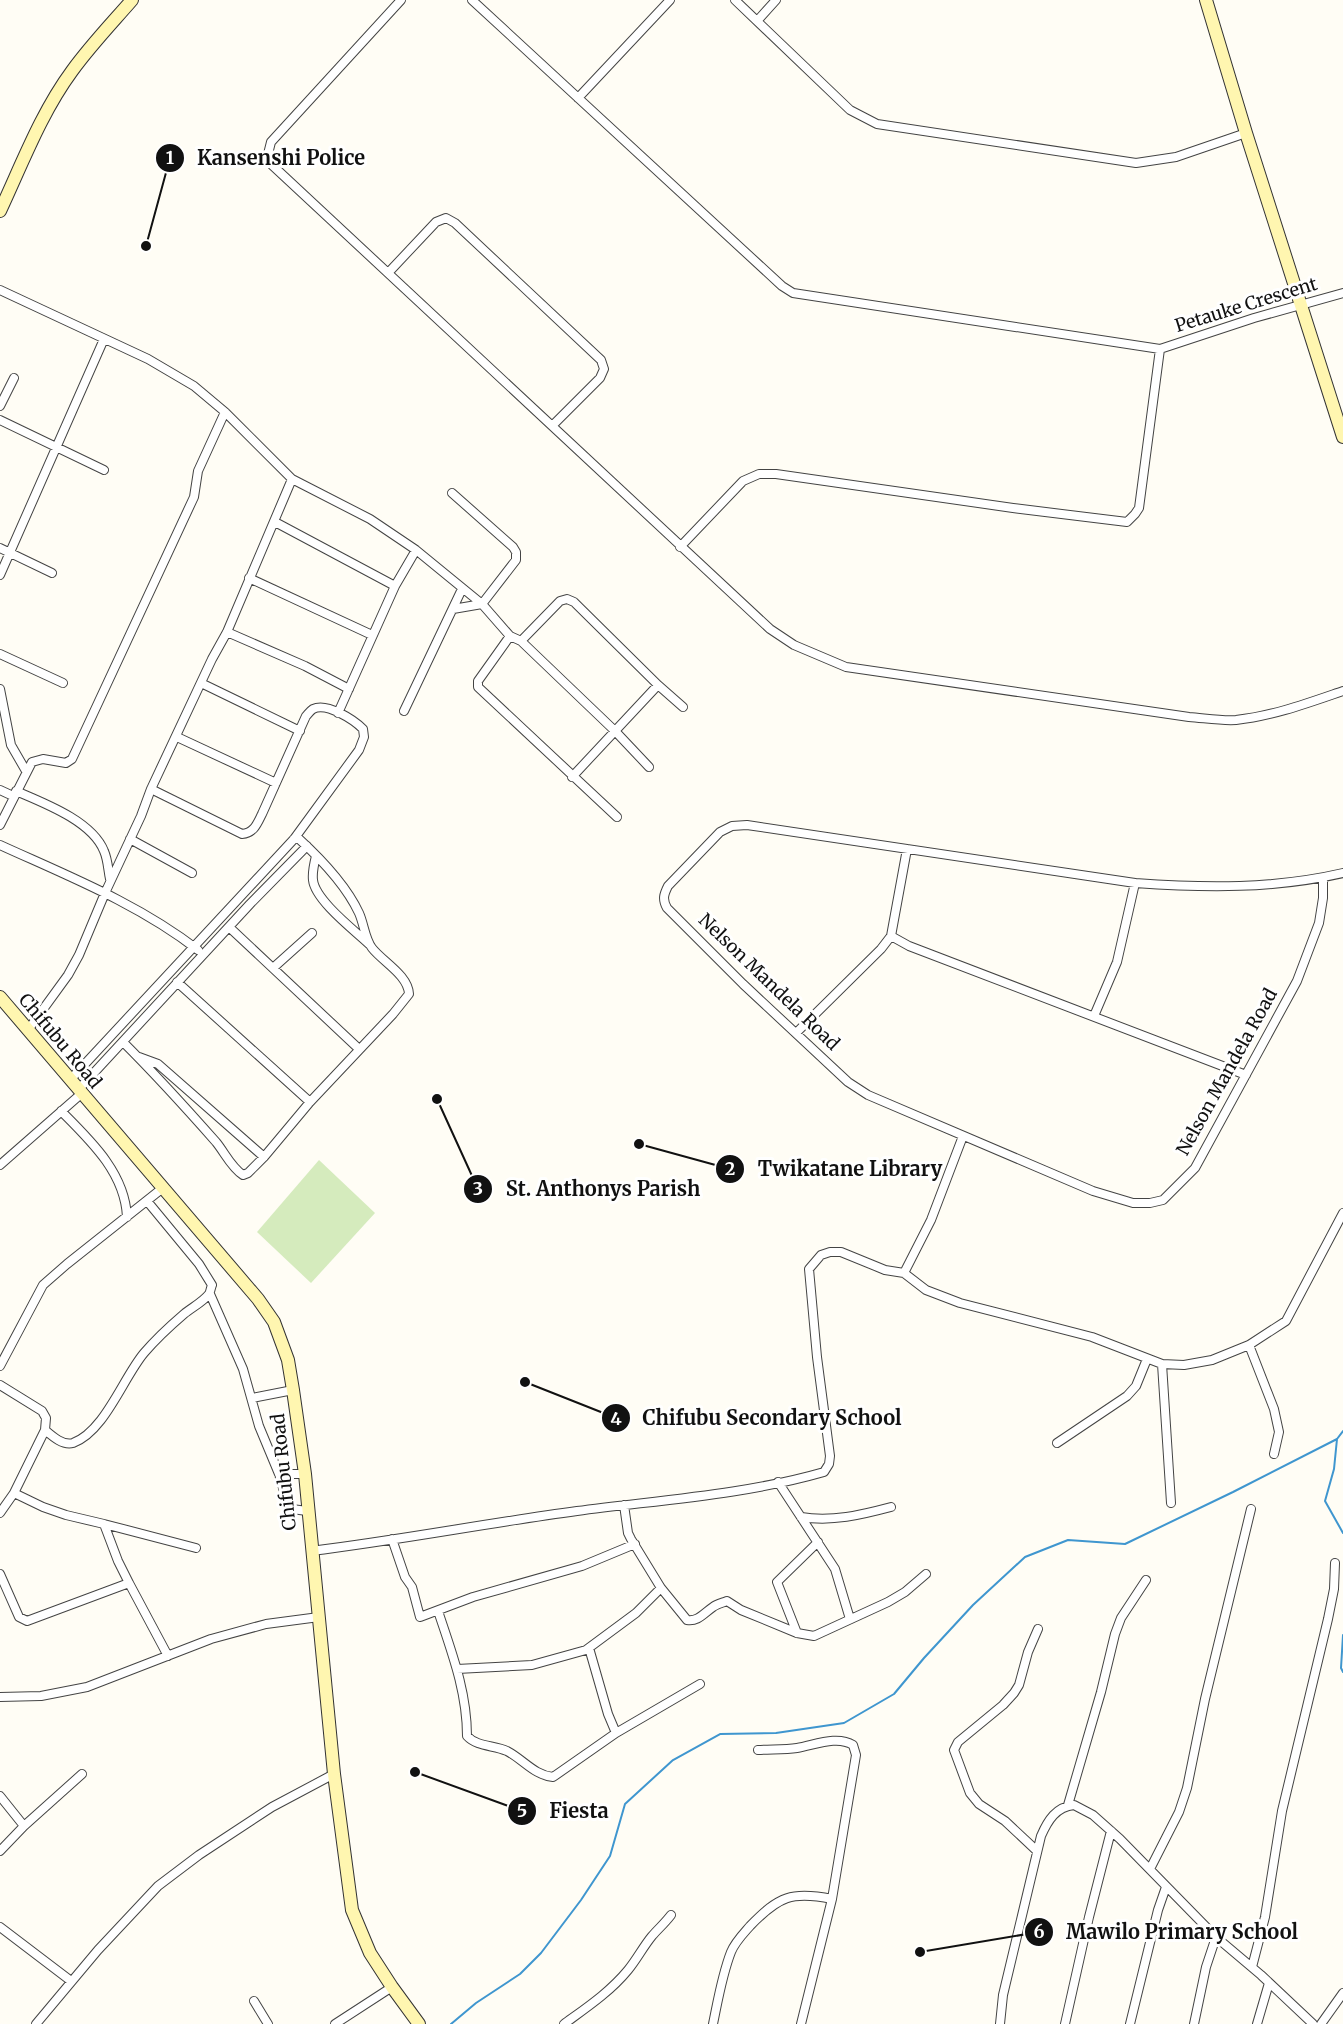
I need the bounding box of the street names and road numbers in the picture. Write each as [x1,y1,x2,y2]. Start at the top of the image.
street label: Petauke Crescent [1172,272,1320,337]
street label: Nelson Mandela Road [694,908,845,1055]
street label: Nelson Mandela Road [1171,984,1282,1159]
street label: Chifubu Road [14,988,107,1093]
street label: Chifubu Road [266,1412,301,1532]

